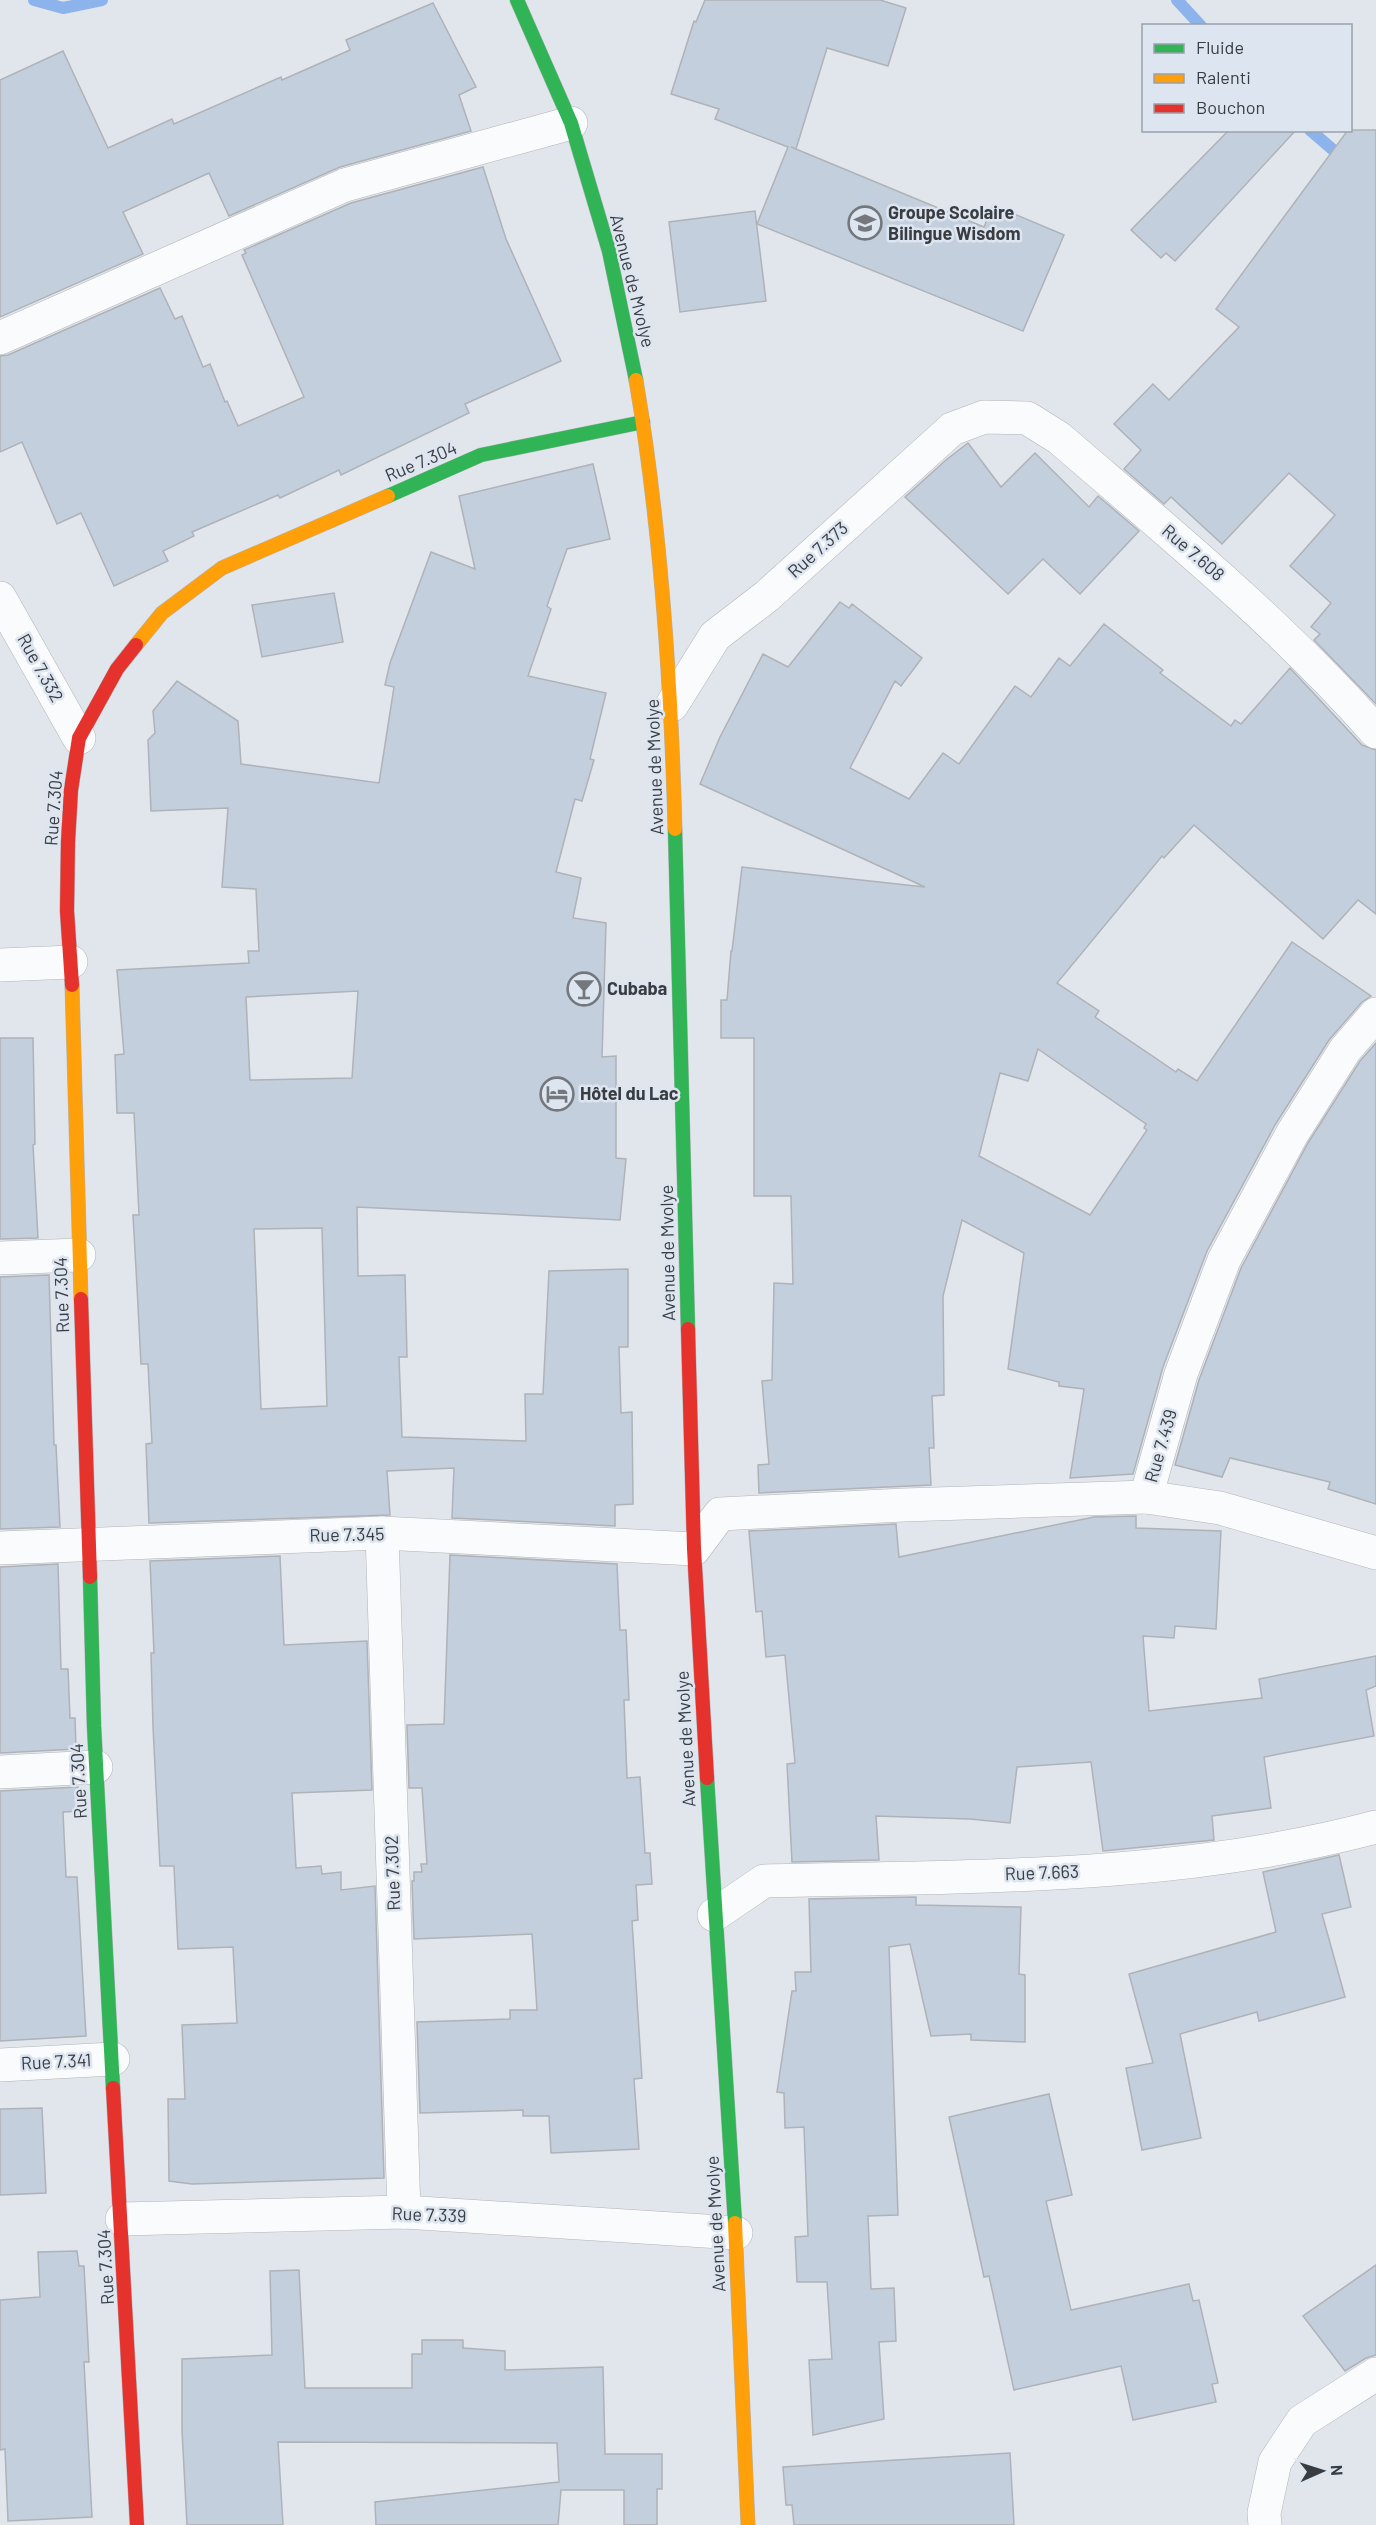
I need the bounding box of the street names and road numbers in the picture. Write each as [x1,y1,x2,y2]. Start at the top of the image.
street label: Avenue de Mvolye [606,212,660,350]
street label: Rue 7.304 [381,436,460,486]
street label: Rue 7.373 [783,516,852,582]
street label: Rue 7.608 [1158,519,1229,585]
street label: Rue 7.332 [13,629,69,706]
street label: Avenue de Mvolye [641,698,667,836]
street label: Rue 7.304 [39,769,67,847]
street label: Avenue de Mvolye [655,1185,679,1321]
street label: Rue 7.304 [49,1257,73,1333]
street label: Rue 7.439 [1139,1407,1181,1485]
street label: Rue 7.345 [309,1522,385,1546]
street label: Avenue de Mvolye [670,1670,700,1808]
street label: Rue 7.304 [65,1743,91,1820]
street label: Rue 7.302 [380,1835,404,1911]
street label: Rue 7.663 [1004,1860,1080,1884]
street label: Rue 7.341 [20,2048,92,2074]
street label: Avenue de Mvolye [700,2155,730,2293]
street label: Rue 7.339 [391,2202,467,2226]
street label: Rue 7.304 [92,2229,118,2306]

